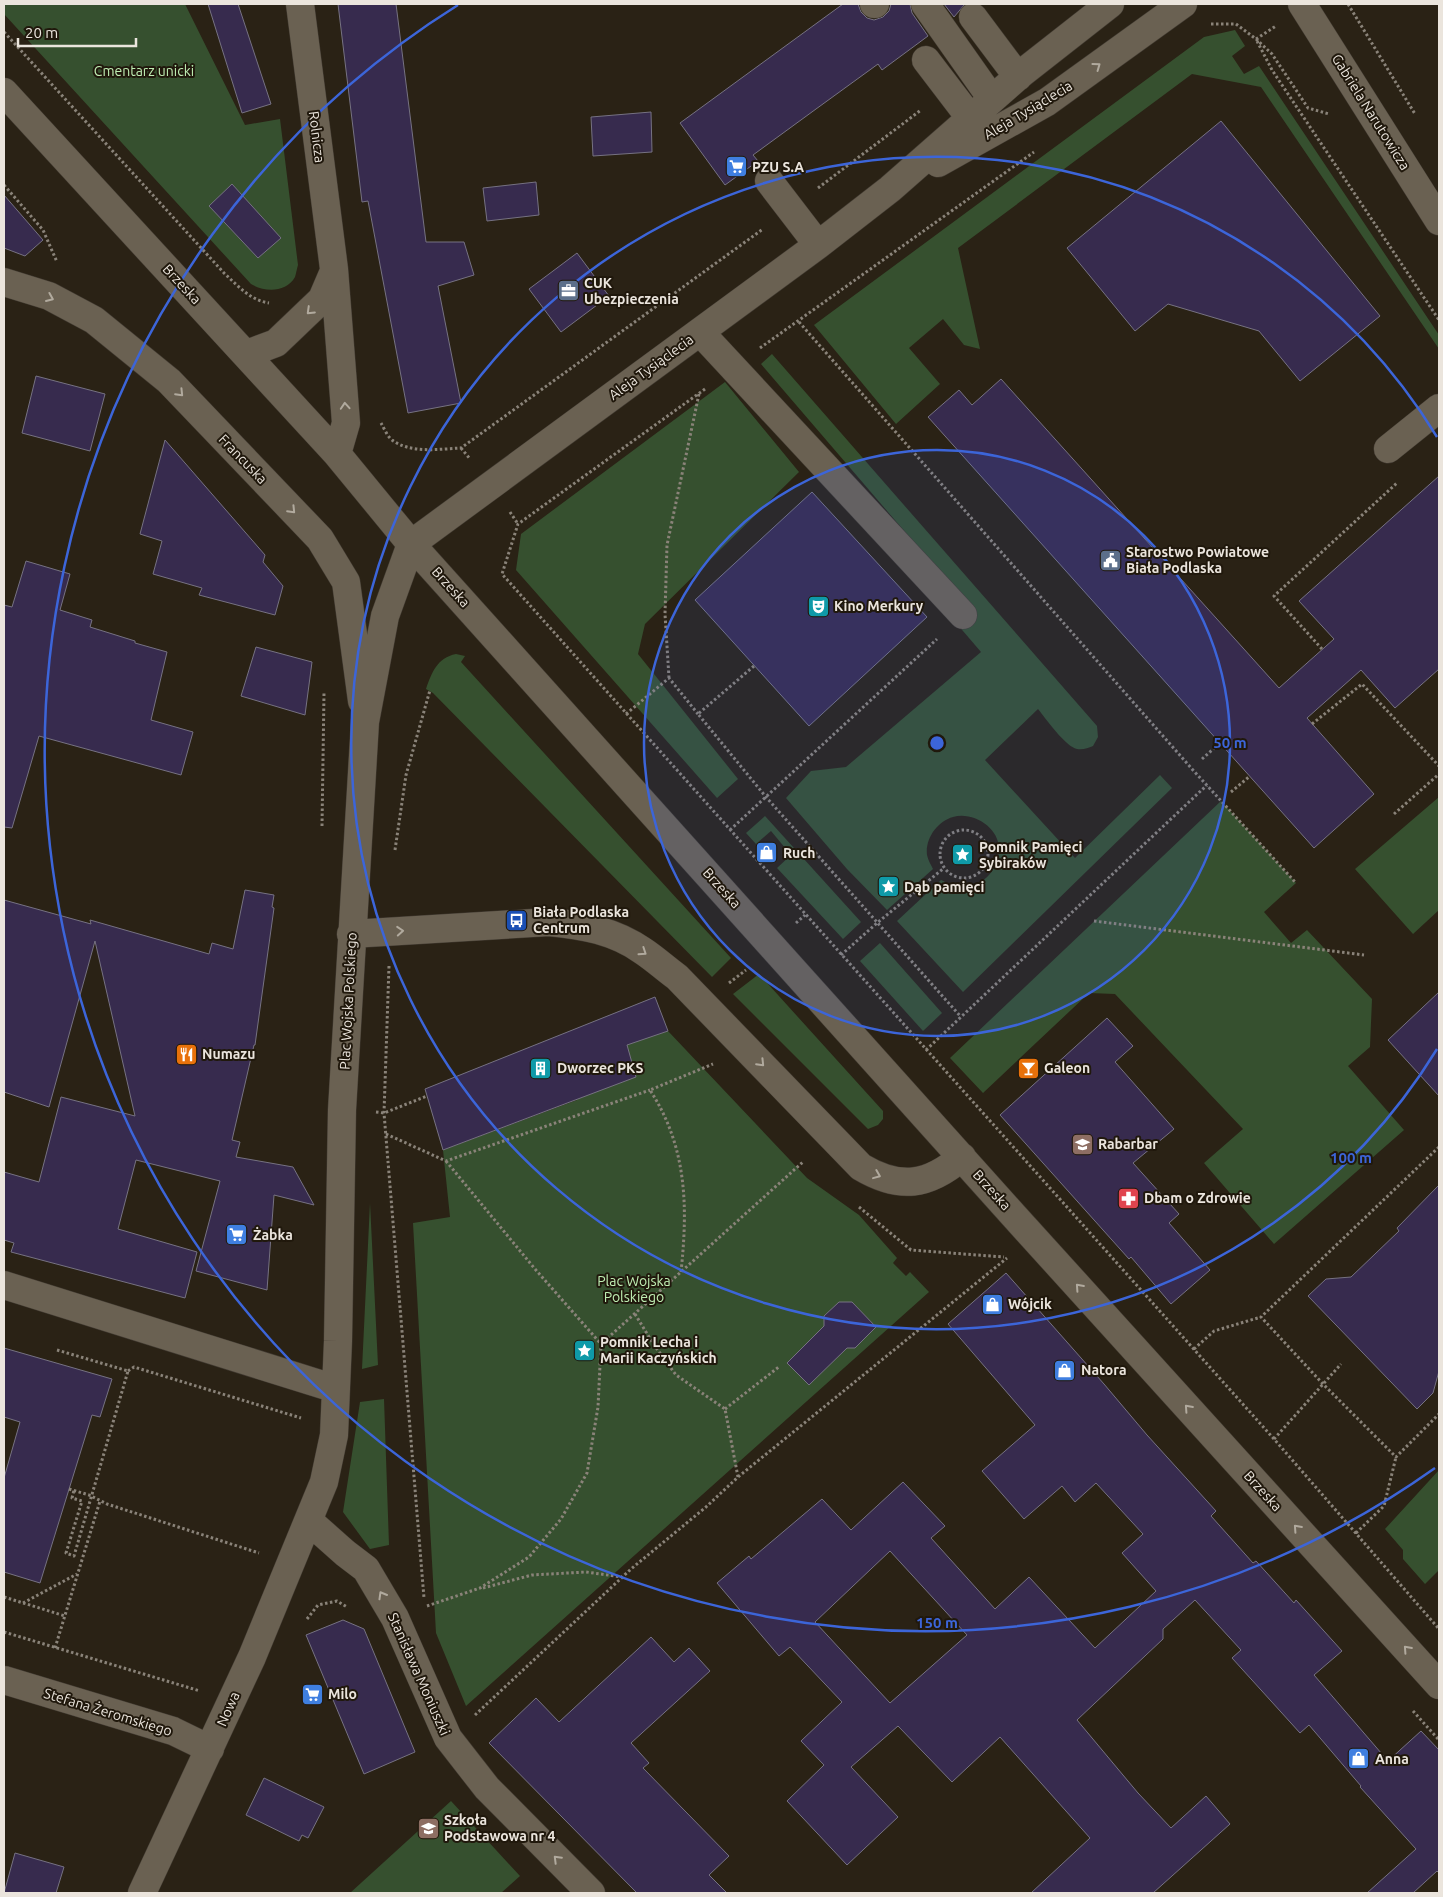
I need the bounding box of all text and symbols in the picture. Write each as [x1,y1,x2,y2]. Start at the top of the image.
scale bar [18,15,135,47]
text: 20 m [25,24,58,41]
street label: Gabriela Narutowicza [1329,51,1413,173]
park label: Cmentarz unicki [94,63,194,79]
one-way arrow [1091,63,1101,72]
street label: Aleja Tysiąclecia [981,77,1075,143]
street label: Rolnicza [306,110,328,164]
supermarket icon: PZU S.A [724,155,748,179]
place label: PZU S.A [752,159,804,175]
street label: Brzeska [160,261,204,307]
place label: CUK Ubezpieczenia [584,275,679,307]
office icon: CUK Ubezpieczenia [556,279,580,303]
one-way arrow [45,291,54,302]
one-way arrow [307,305,316,314]
street label: Aleja Tysiąclecia [606,331,696,403]
one-way arrow [174,387,183,396]
one-way arrow [340,402,351,410]
street label: Francuska [216,431,270,487]
one-way arrow [286,505,295,514]
place label: Starostwo Powiatowe Biała Podlaska [1126,544,1269,576]
public building icon: Starostwo Powiatowe Biała Podlaska [1098,548,1122,572]
street label: Brzeska [429,564,473,610]
theatre icon: Kino Merkury [806,594,830,618]
place label: Kino Merkury [834,598,924,614]
centre of rings [928,734,946,752]
text: 50 m [1213,734,1247,751]
place label: Pomnik Pamięci Sybiraków [979,839,1083,871]
shop icon: Ruch [755,841,779,865]
place icon: Pomnik Pamięci Sybiraków [951,843,975,867]
place label: Ruch [783,845,815,861]
street label: Brzeska [700,865,744,911]
place icon: Dąb pamięci [876,875,900,899]
place label: Dąb pamięci [904,879,984,896]
place label: Biała Podlaska Centrum [533,904,629,936]
bus stop icon: Biała Podlaska Centrum [505,908,529,932]
one-way arrow [396,926,404,937]
street label: Plac Wojska Polskiego [336,932,360,1070]
one-way arrow [637,946,647,955]
restaurant icon: Numazu [174,1042,198,1066]
place label: Numazu [202,1046,255,1062]
building icon: Dworzec PKS [529,1056,553,1080]
bar icon: Galeon [1016,1056,1040,1080]
one-way arrow [755,1058,764,1067]
place label: Dworzec PKS [557,1060,643,1076]
place label: Galeon [1044,1060,1090,1076]
school or university icon: Rabarbar [1070,1132,1094,1156]
place label: Rabarbar [1098,1136,1158,1152]
text: 100 m [1330,1149,1372,1166]
street label: Brzeska [970,1167,1014,1213]
one-way arrow [872,1169,881,1179]
pharmacy icon: Dbam o Zdrowie [1116,1186,1140,1210]
place label: Dbam o Zdrowie [1144,1190,1251,1206]
supermarket icon: Żabka [225,1223,249,1247]
place label: Żabka [253,1226,293,1243]
park label: Plac Wojska Polskiego [597,1273,671,1305]
one-way arrow [1076,1284,1085,1293]
shop icon: Wójcik [980,1292,1004,1316]
place label: Wójcik [1008,1296,1052,1312]
place label: Pomnik Lecha i Marii Kaczyńskich [600,1334,717,1366]
place icon: Pomnik Lecha i Marii Kaczyńskich [572,1338,596,1362]
shop icon: Natora [1053,1358,1077,1382]
place label: Natora [1081,1362,1127,1378]
one-way arrow [1185,1404,1194,1413]
street label: Brzeska [1241,1468,1285,1514]
one-way arrow [1294,1525,1303,1534]
one-way arrow [379,1592,389,1601]
street label: Stanisława Moniuszki [385,1610,453,1738]
text: 150 m [916,1614,958,1631]
one-way arrow [1403,1645,1412,1654]
supermarket icon: Milo [300,1682,324,1706]
street label: Stefana Żeromskiego [42,1685,174,1739]
place label: Milo [328,1686,357,1702]
street label: Nowa [213,1689,243,1729]
shop icon: Anna [1347,1747,1371,1771]
place label: Anna [1375,1751,1409,1767]
place label: Szkoła Podstawowa nr 4 [444,1812,556,1844]
school or university icon: Szkoła Podstawowa nr 4 [416,1816,440,1840]
one-way arrow [554,1855,563,1864]

